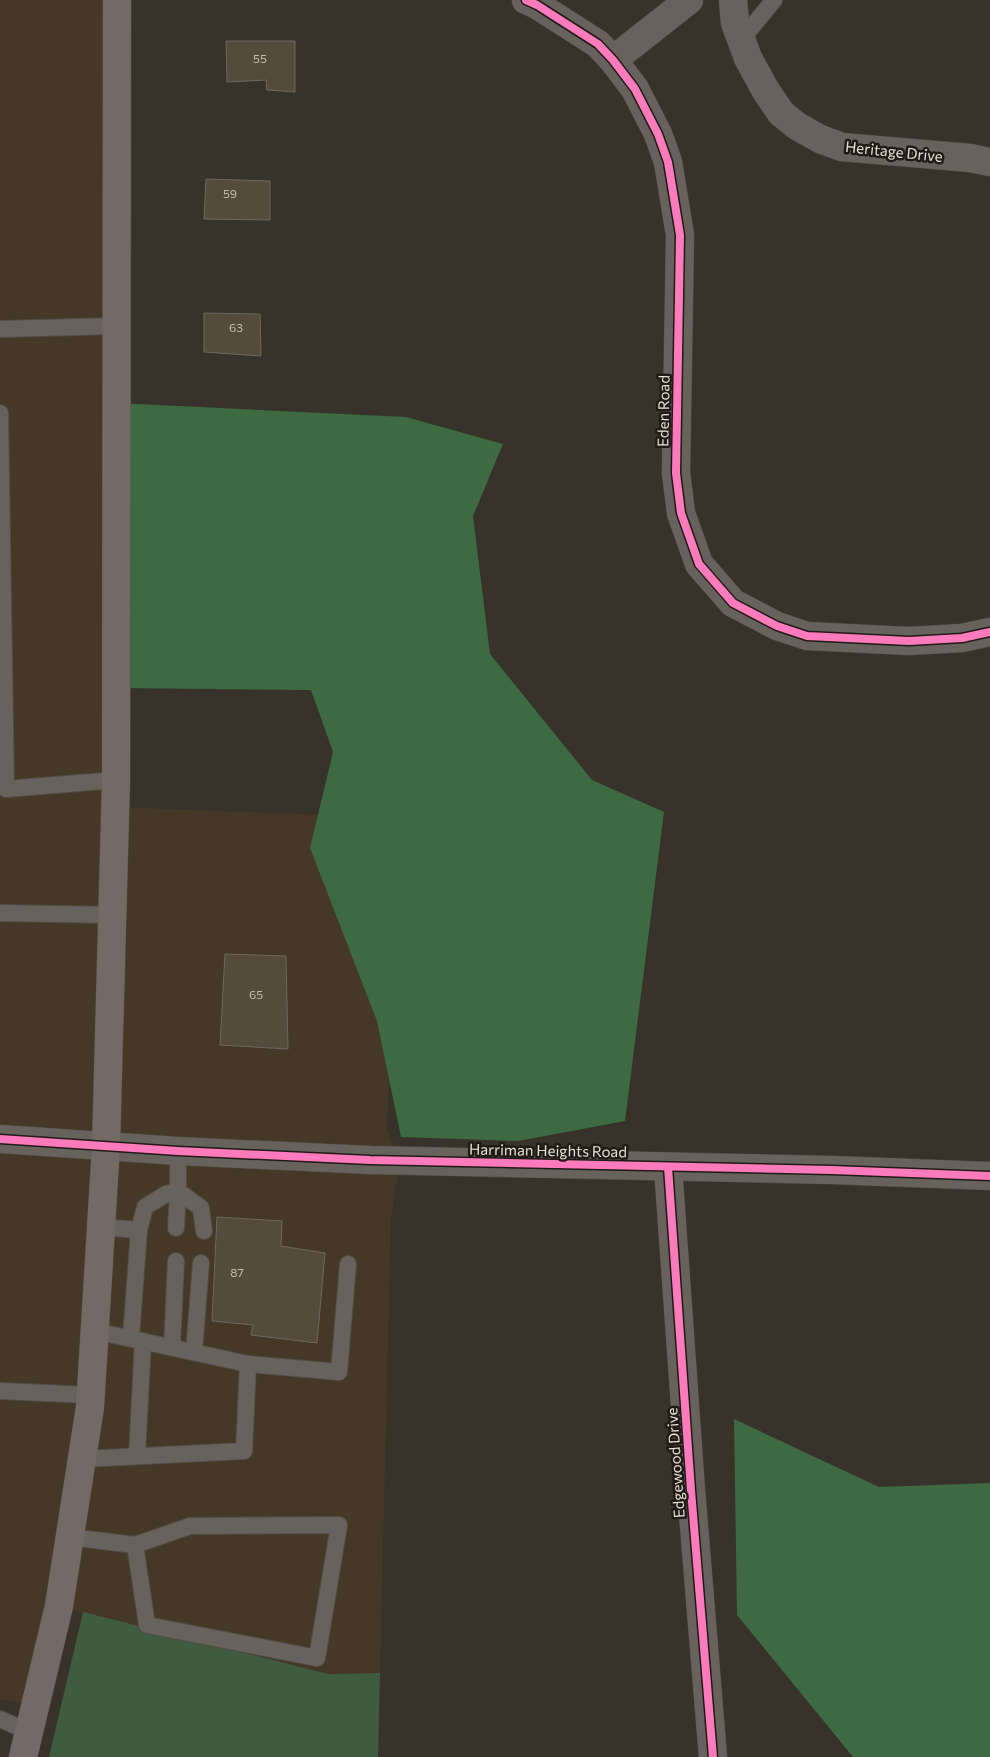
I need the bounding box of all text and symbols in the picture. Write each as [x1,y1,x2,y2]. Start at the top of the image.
house number: 55 [253,51,267,65]
street label: Heritage Drive [844,137,944,165]
house number: 59 [223,186,237,200]
house number: 63 [229,320,243,334]
street label: Eden Road [653,375,673,447]
house number: 65 [249,987,263,1001]
street label: Harriman Heights Road [469,1140,627,1160]
house number: 87 [230,1265,244,1279]
street label: Edgewood Drive [662,1407,688,1519]

